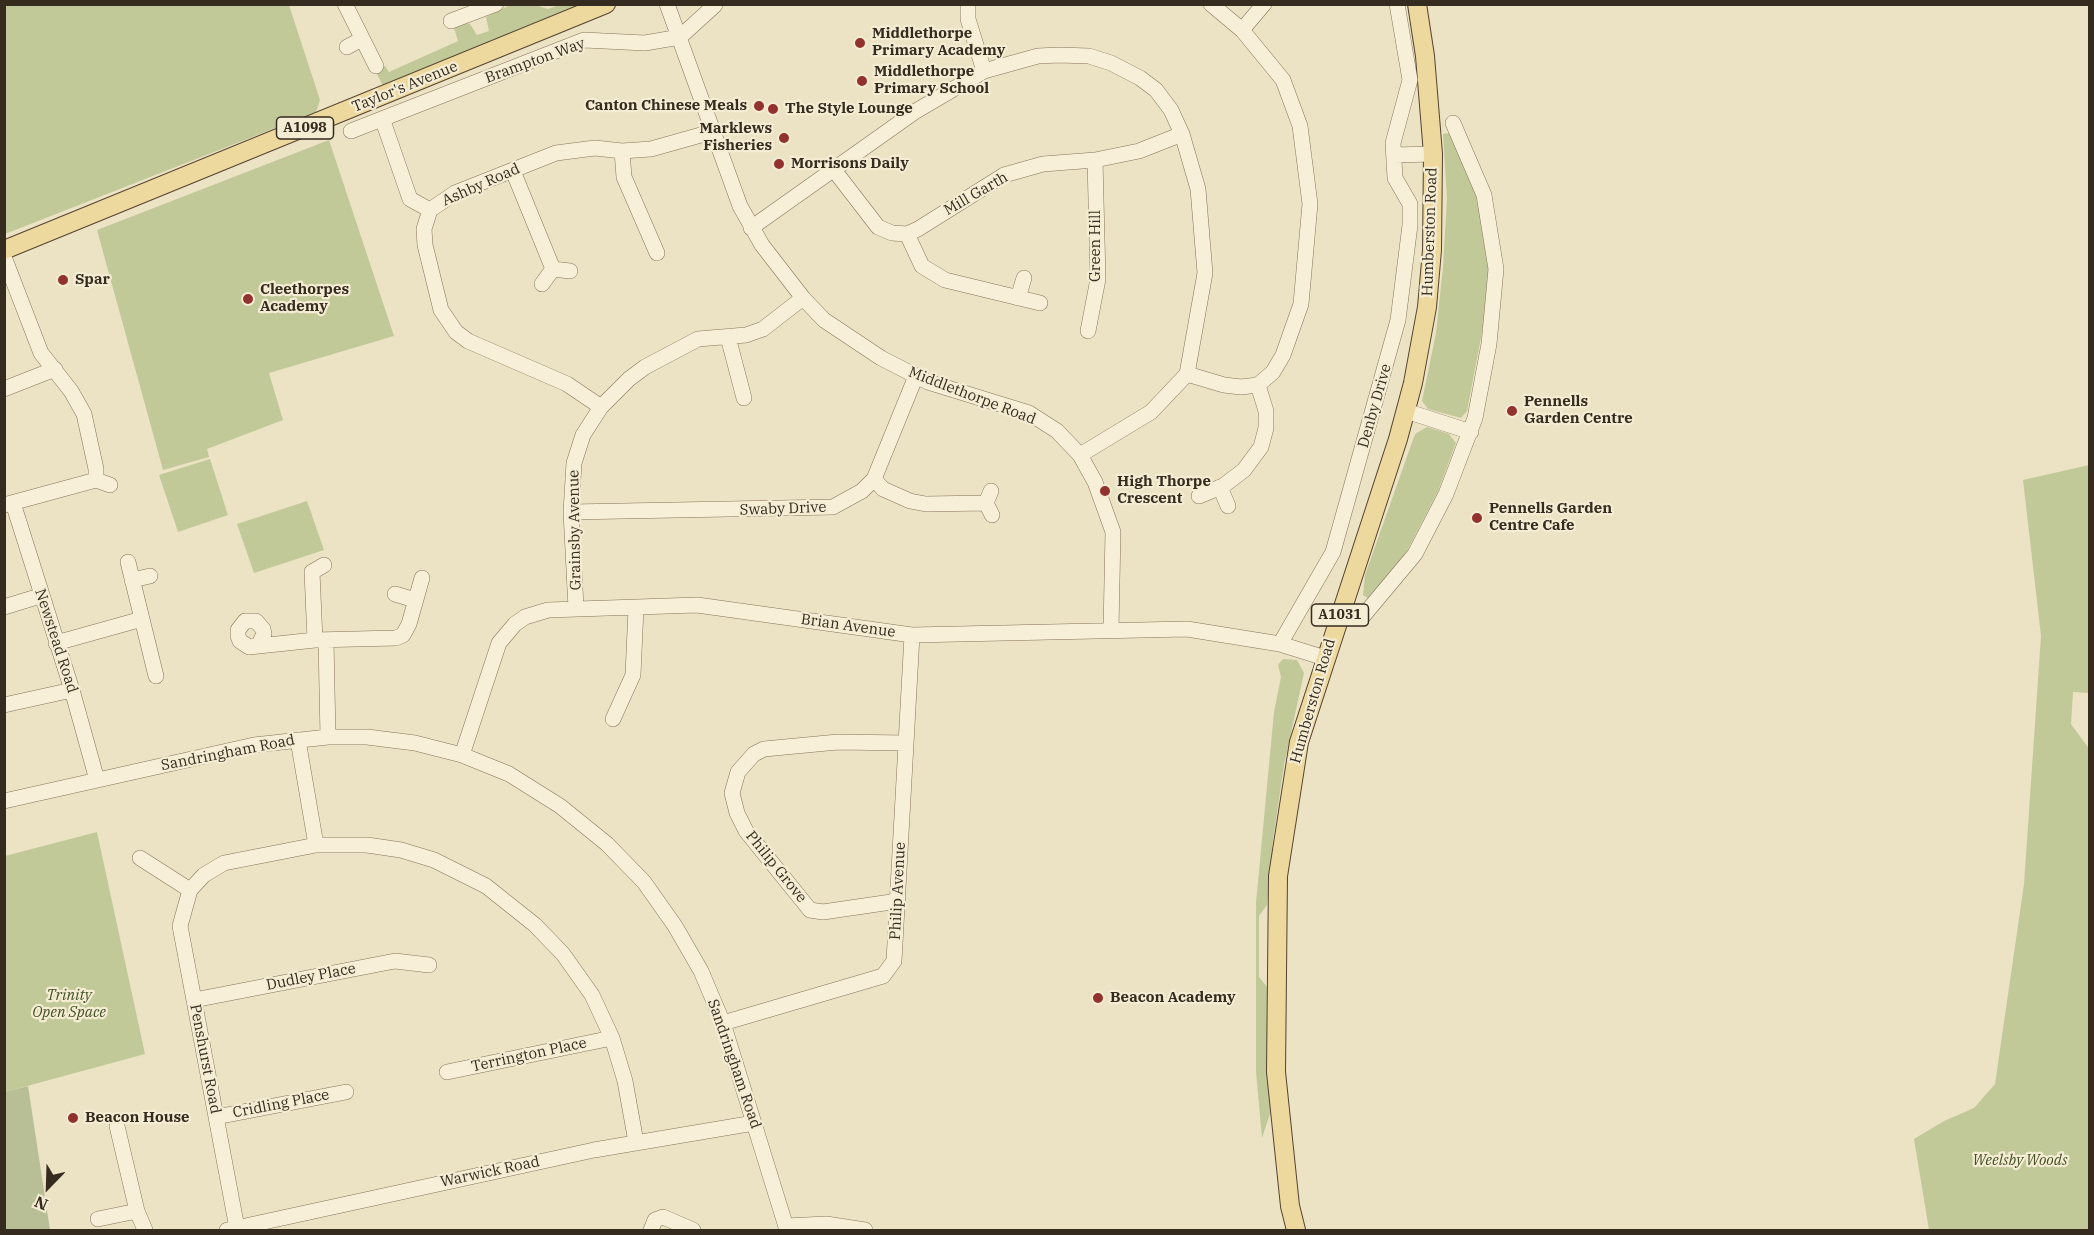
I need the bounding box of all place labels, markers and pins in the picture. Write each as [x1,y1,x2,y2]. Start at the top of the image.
place label: Middlethorpe Primary Academy [872,25,1005,60]
marker: Middlethorpe Primary Academy [853,36,867,50]
place label: Middlethorpe Primary School [874,63,989,98]
marker: Middlethorpe Primary School [855,74,869,88]
place label: Canton Chinese Meals [585,97,747,115]
marker: Canton Chinese Meals [752,99,766,113]
place label: The Style Lounge [785,100,913,118]
marker: The Style Lounge [766,102,780,116]
place label: Marklews Fisheries [700,120,772,155]
marker: Marklews Fisheries [777,131,791,145]
place label: Morrisons Daily [791,155,909,173]
marker: Morrisons Daily [772,157,786,171]
place label: Spar [75,271,110,289]
marker: Spar [56,273,70,287]
place label: Cleethorpes Academy [260,281,349,316]
marker: Cleethorpes Academy [241,292,255,306]
place label: Pennells Garden Centre [1524,393,1633,428]
marker: Pennells Garden Centre [1505,404,1519,418]
place label: High Thorpe Crescent [1117,473,1211,508]
marker: High Thorpe Crescent [1098,484,1112,498]
place label: Pennells Garden Centre Cafe [1489,500,1612,535]
marker: Pennells Garden Centre Cafe [1470,511,1484,525]
place label: Beacon Academy [1110,989,1236,1007]
marker: Beacon Academy [1091,991,1105,1005]
place label: Beacon House [85,1109,190,1127]
marker: Beacon House [66,1111,80,1125]

